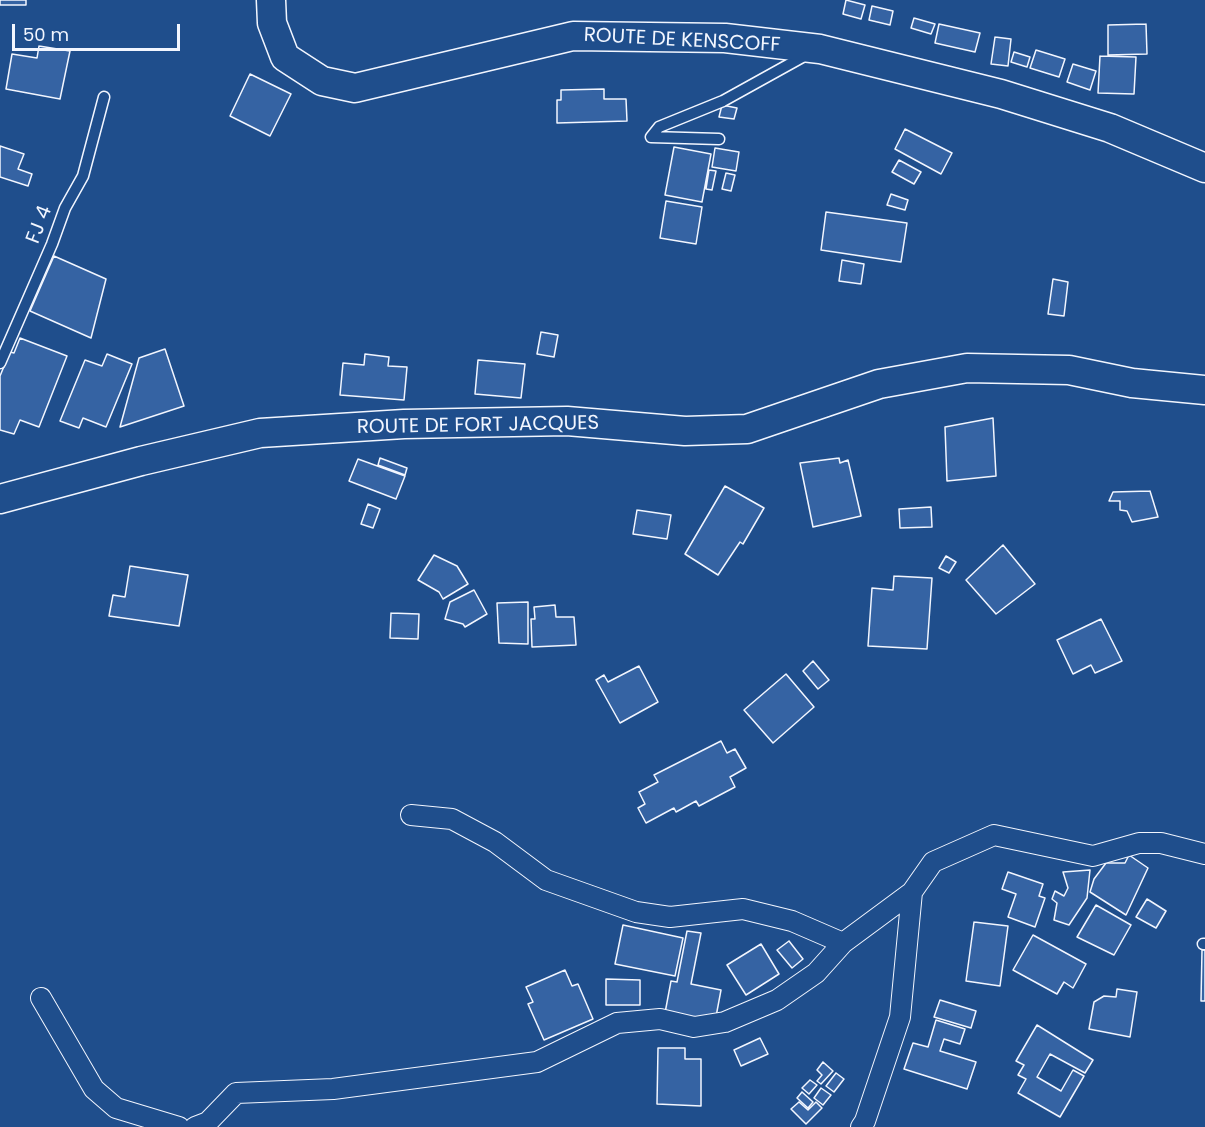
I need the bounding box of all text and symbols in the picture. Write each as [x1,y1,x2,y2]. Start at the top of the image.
scale bar [15,12,183,50]
text: 50 m [23,22,69,47]
street label: ROUTE DE KENSCOFF [583,24,781,58]
street label: FJ 4 [22,203,58,247]
street label: ROUTE DE FORT JACQUES [357,412,599,440]

